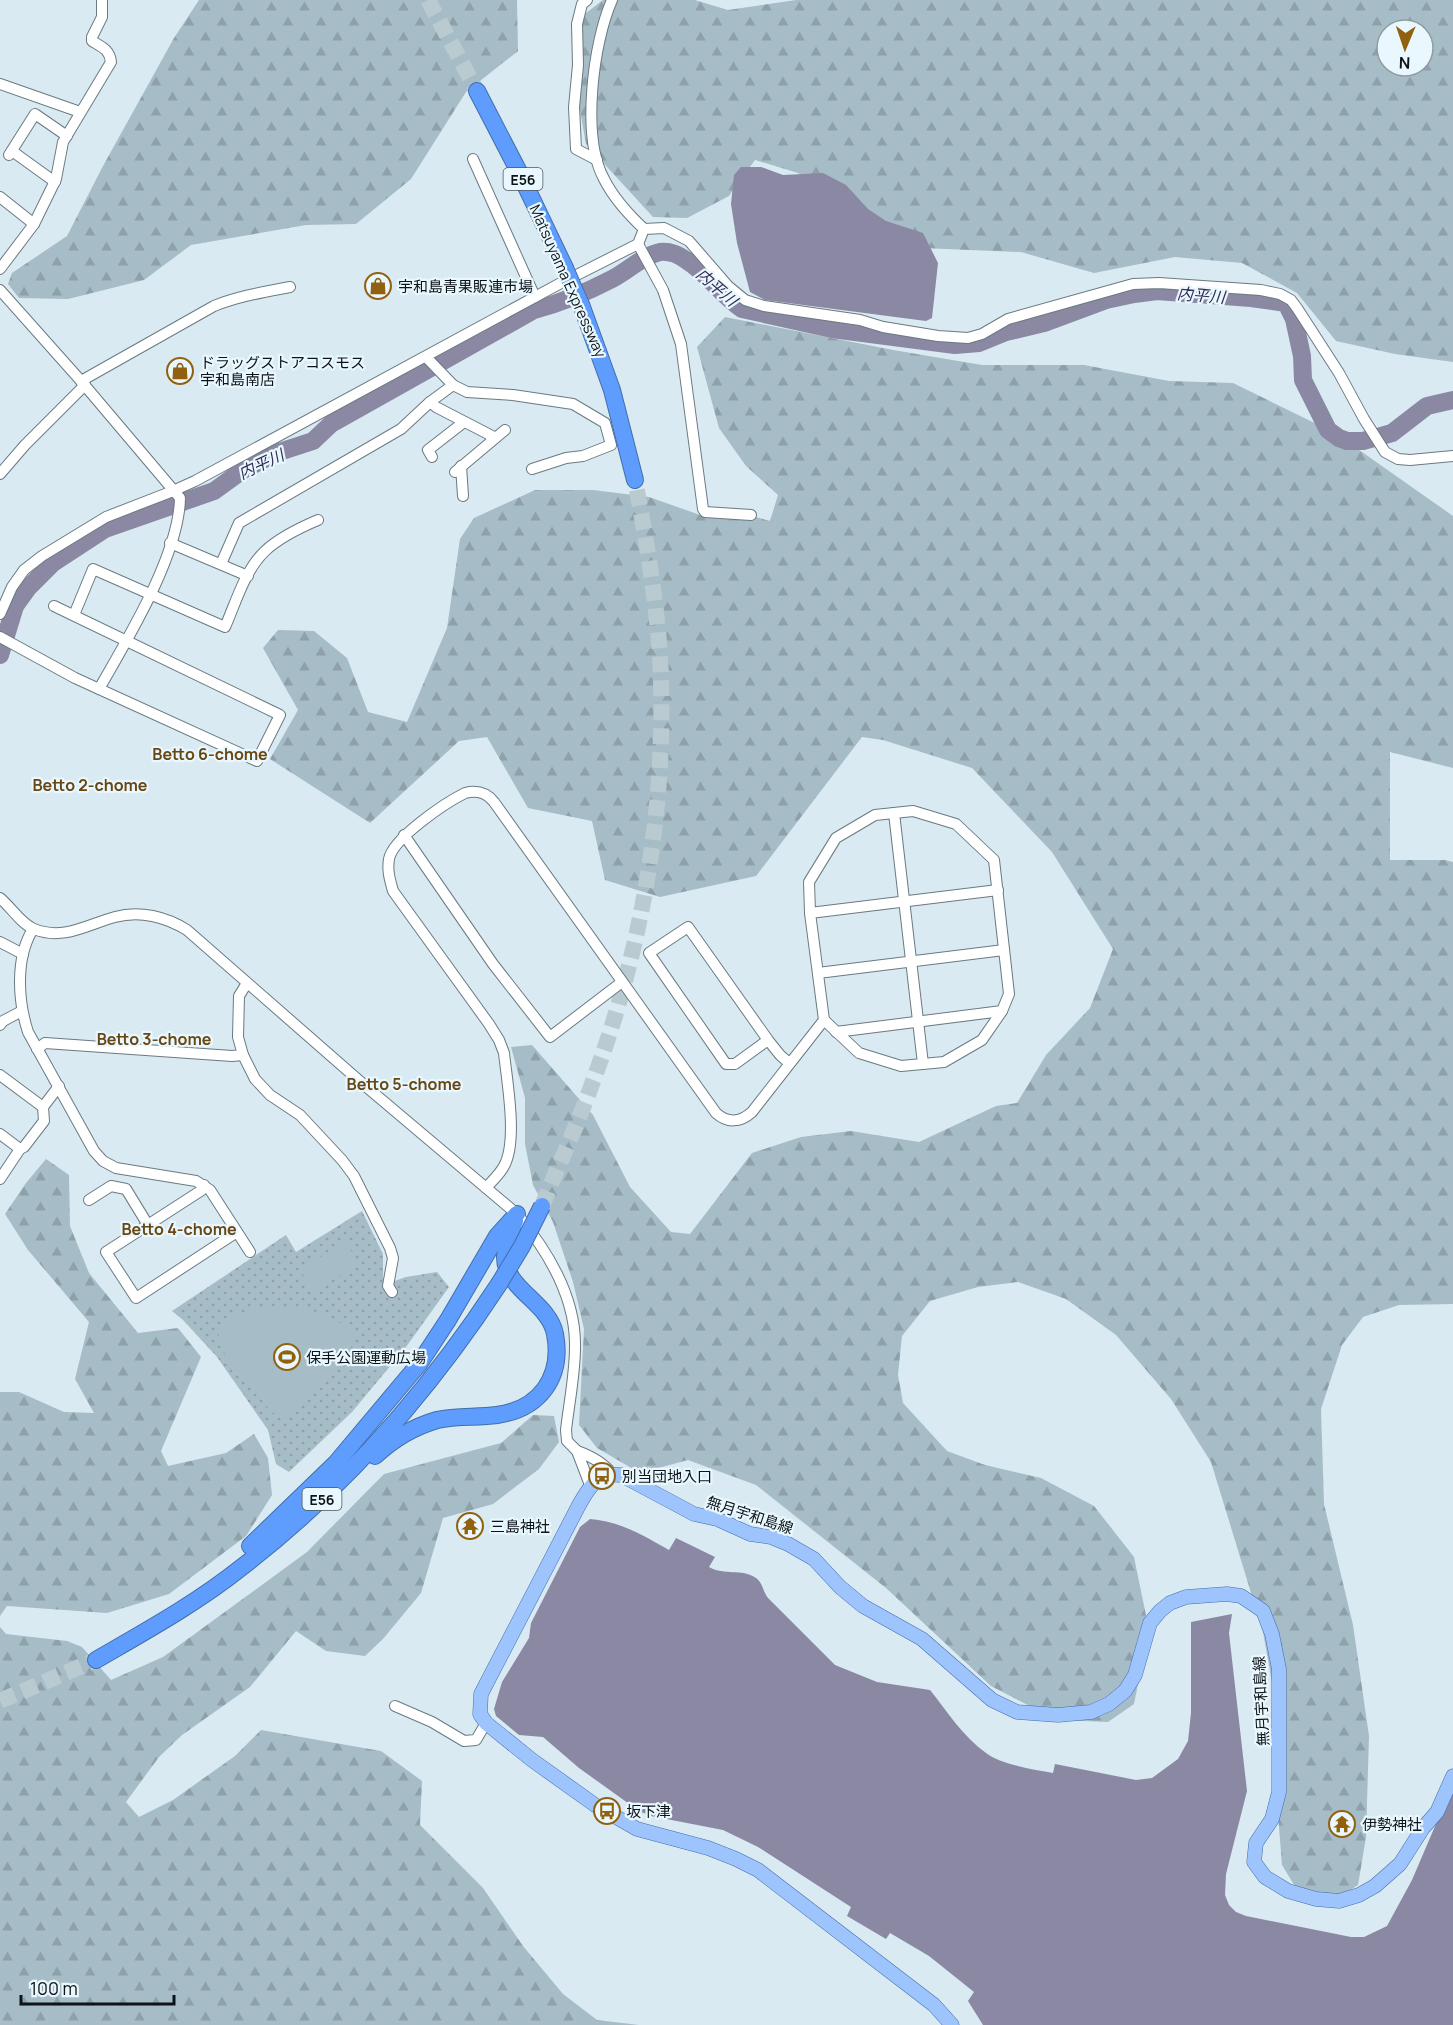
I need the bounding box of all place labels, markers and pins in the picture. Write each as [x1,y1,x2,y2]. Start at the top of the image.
shop icon: 宇和島青果販連市場 [363,271,393,301]
place label: 宇和島青果販連市場 [398,276,533,297]
place label: ドラッグストアコスモス 宇和島南店 [200,352,365,390]
shop icon: ドラッグストアコスモス 宇和島南店 [165,356,195,386]
sports icon: 保手公園運動広場 [272,1342,302,1372]
place label: 保手公園運動広場 [306,1347,426,1368]
bus stop icon: 別当団地入口 [587,1461,617,1491]
place label: 別当団地入口 [622,1466,712,1487]
temple icon: 三島神社 [455,1511,485,1541]
place label: 三島神社 [490,1516,550,1537]
bus stop icon: 坂下津 [592,1796,622,1826]
place label: 坂下津 [626,1801,671,1822]
temple icon: 伊勢神社 [1327,1809,1357,1839]
place label: 伊勢神社 [1362,1814,1422,1835]

